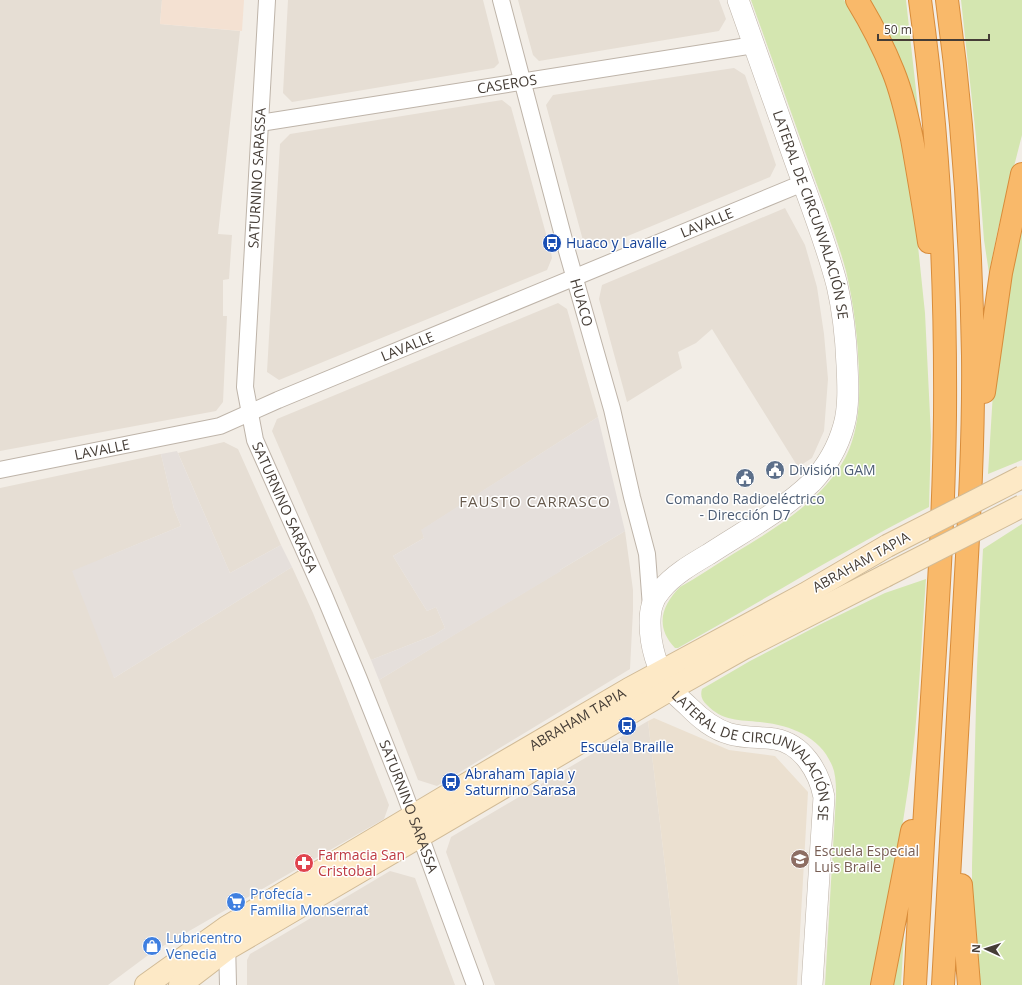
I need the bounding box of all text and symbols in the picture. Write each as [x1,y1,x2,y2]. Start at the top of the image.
scale bar [878,16,989,42]
text: 50 m [884,21,912,38]
street label: CASEROS [476,69,538,98]
street label: SATURNINO SARASSA [243,107,270,249]
street label: LATERAL DE CIRCUNVALACIÓN SE [769,107,853,321]
street label: LAVALLE [677,203,736,242]
bus stop icon: Huaco y Lavalle [541,232,563,254]
place label: Huaco y Lavalle [566,233,667,252]
street label: HUACO [566,276,598,329]
street label: LAVALLE [378,327,437,365]
street label: LAVALLE [73,434,131,464]
street label: SATURNINO SARASSA [248,439,323,575]
public building icon: División GAM [764,459,786,481]
place label: División GAM [789,460,876,479]
public building icon: Comando Radioeléctrico - Dirección D7 [734,467,756,489]
place label: Comando Radioeléctrico - Dirección D7 [665,489,825,524]
district label: FAUSTO CARRASCO [459,491,611,511]
street label: ABRAHAM TAPIA [809,527,913,596]
street label: ABRAHAM TAPIA [526,683,629,754]
street label: LATERAL DE CIRCUNVALACIÓN SE [668,686,835,821]
bus stop icon: Escuela Braille [616,715,638,737]
street label: SATURNINO SARASSA [375,737,443,876]
place label: Escuela Braille [580,737,674,756]
place label: Abraham Tapia y Saturnino Sarasa [465,764,576,799]
bus stop icon: Abraham Tapia y Saturnino Sarasa [440,771,462,793]
place label: Escuela Especial Luis Braile [814,841,919,876]
place label: Farmacia San Cristobal [318,845,405,880]
school or university icon: Escuela Especial Luis Braile [789,848,811,870]
pharmacy icon: Farmacia San Cristobal [293,852,315,874]
place label: Profecía - Familia Monserrat [250,884,368,919]
supermarket icon: Profecía - Familia Monserrat [225,891,247,913]
place label: Lubricentro Venecia [166,928,242,963]
north arrow [966,929,1006,969]
shop icon: Lubricentro Venecia [141,935,163,957]
text: N [968,944,983,953]

